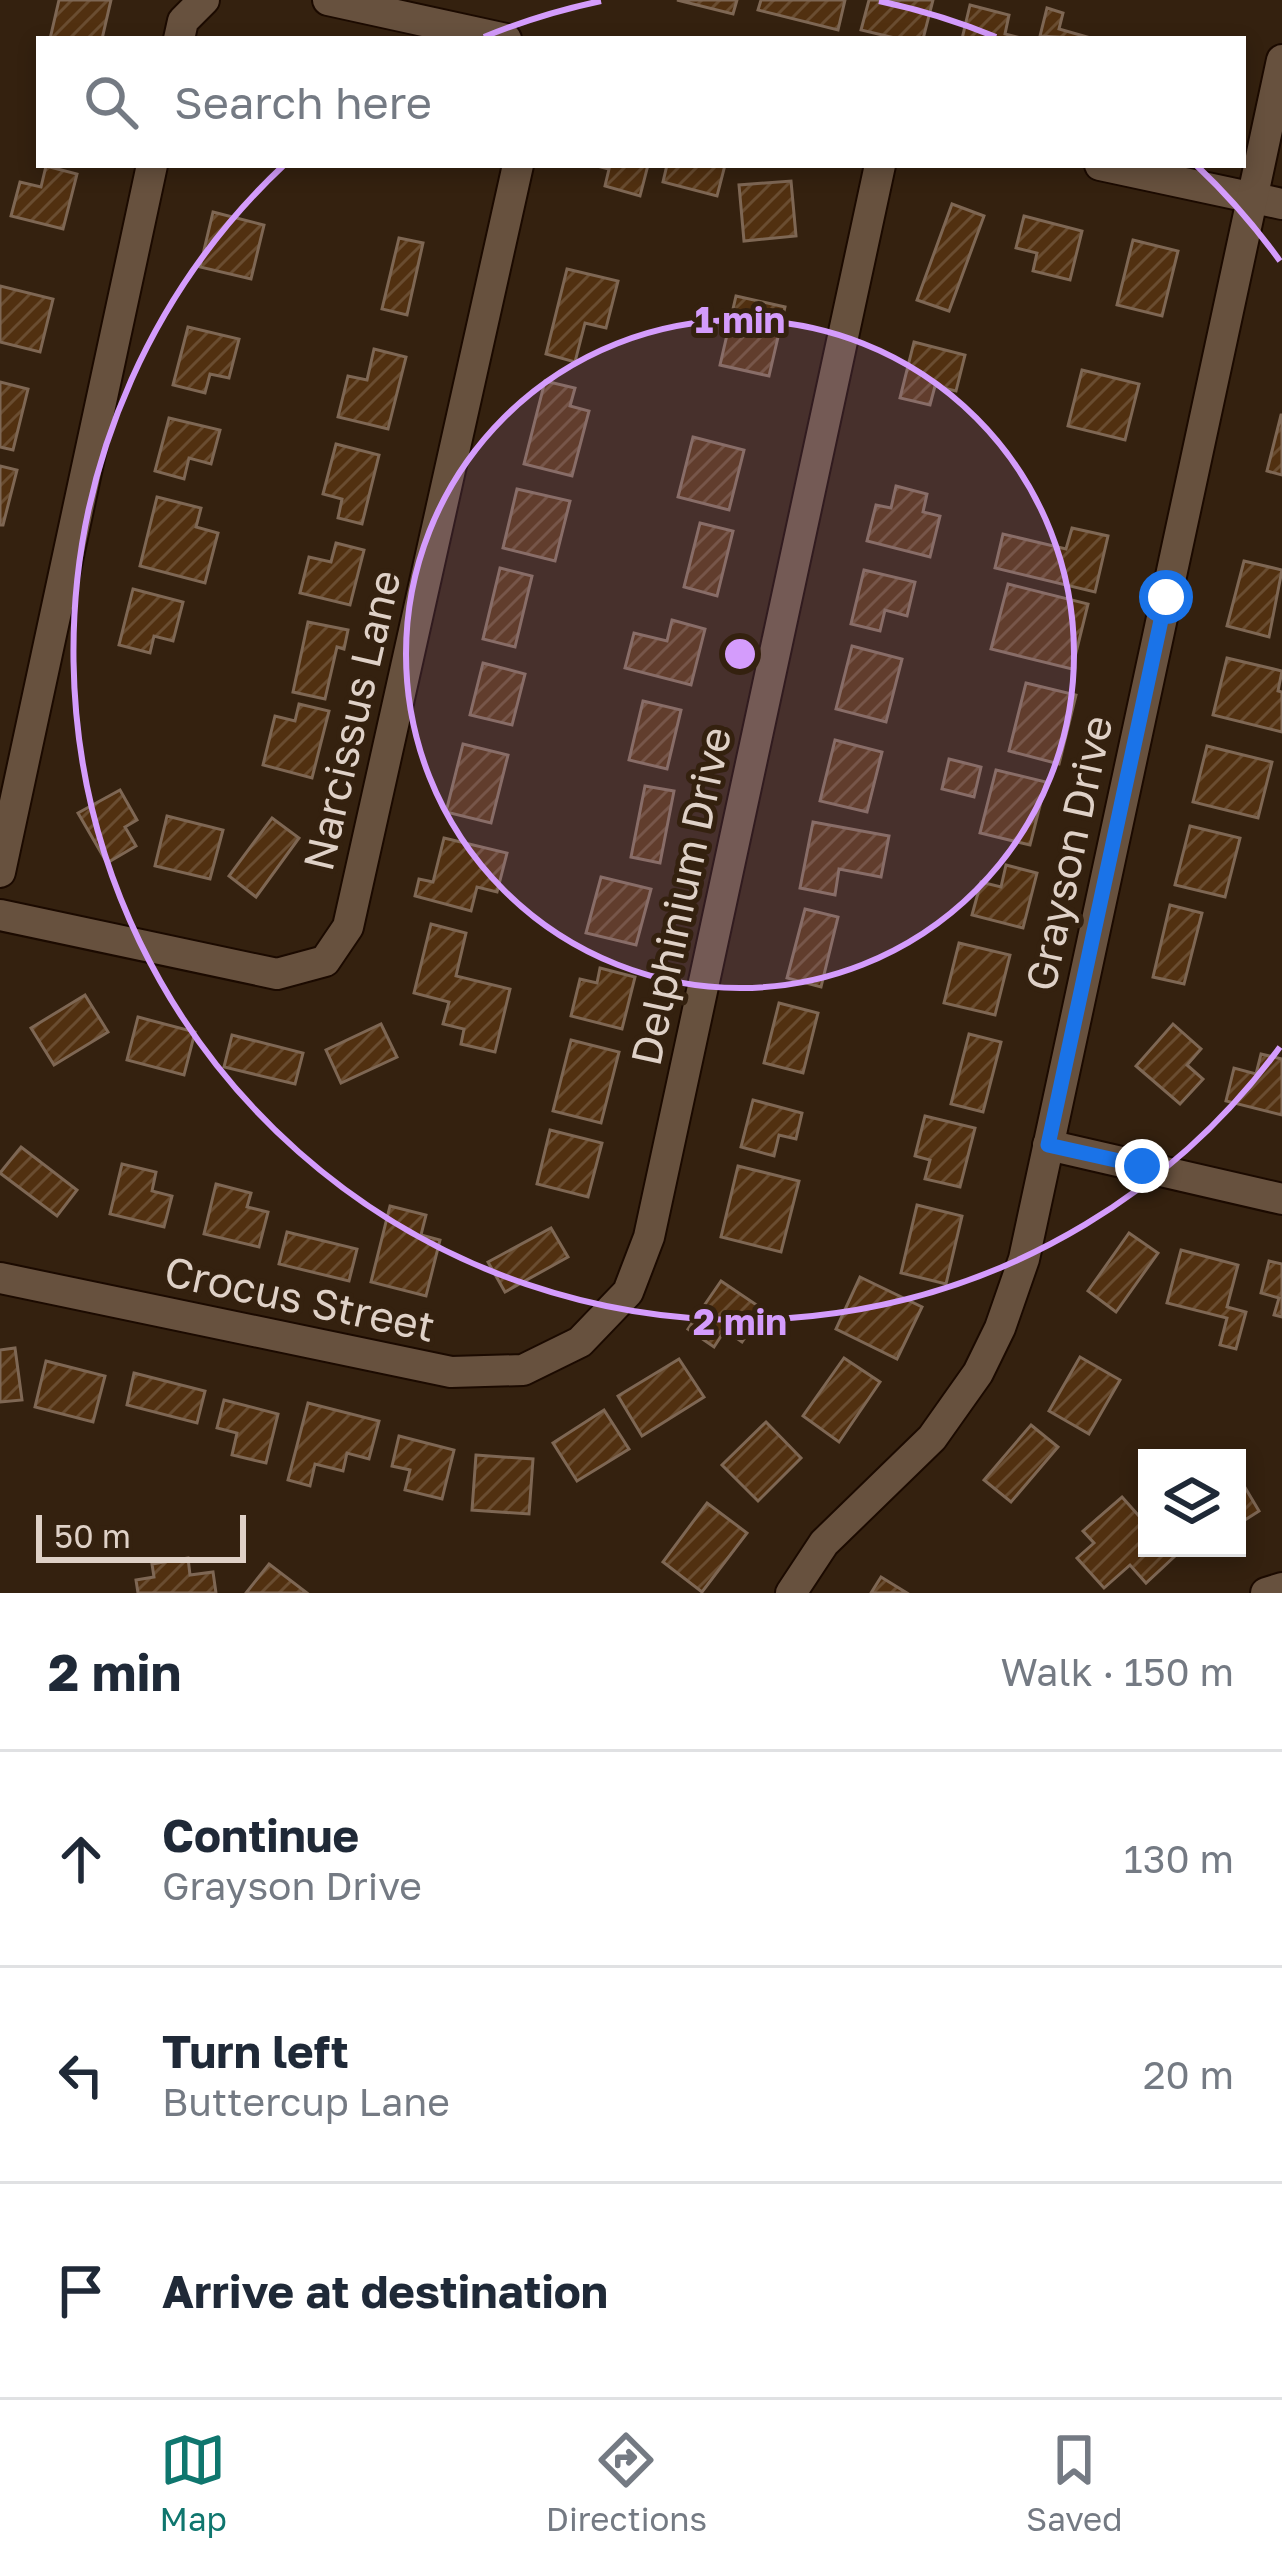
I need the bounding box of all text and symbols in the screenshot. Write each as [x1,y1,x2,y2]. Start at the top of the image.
search box [36,36,1246,168]
icon: search [78,69,144,135]
text: Search here [174,75,432,129]
text: 1 min [695,298,785,341]
street label: Narcissus Lane [292,565,410,875]
route start [1139,570,1193,624]
centre of rings [719,633,761,675]
street label: Grayson Drive [1014,711,1122,995]
street label: Delphinium Drive [620,722,740,1070]
route end [1115,1139,1169,1193]
street label: Crocus Street [160,1245,440,1351]
text: 2 min [693,1300,787,1343]
map controls [1138,1449,1246,1557]
button: layers [1138,1449,1246,1557]
scale bar [36,1509,246,1562]
text: 50 m [54,1516,131,1555]
text: 2 min [48,1641,181,1702]
text: Walk · 150 m [1000,1648,1234,1695]
text: Continue [162,1808,359,1862]
icon: ahead [48,1826,114,1892]
text: 130 m [1124,1835,1234,1882]
text: Grayson Drive [162,1862,422,1909]
text: Turn left [162,2024,349,2078]
icon: left [48,2042,114,2108]
text: 20 m [1143,2051,1234,2098]
text: Buttercup Lane [162,2078,450,2125]
icon: arrive [48,2258,114,2324]
text: Arrive at destination [162,2264,608,2318]
tab: Map [160,2427,227,2538]
tab: Directions [546,2427,707,2538]
tab: Saved [1026,2427,1122,2538]

